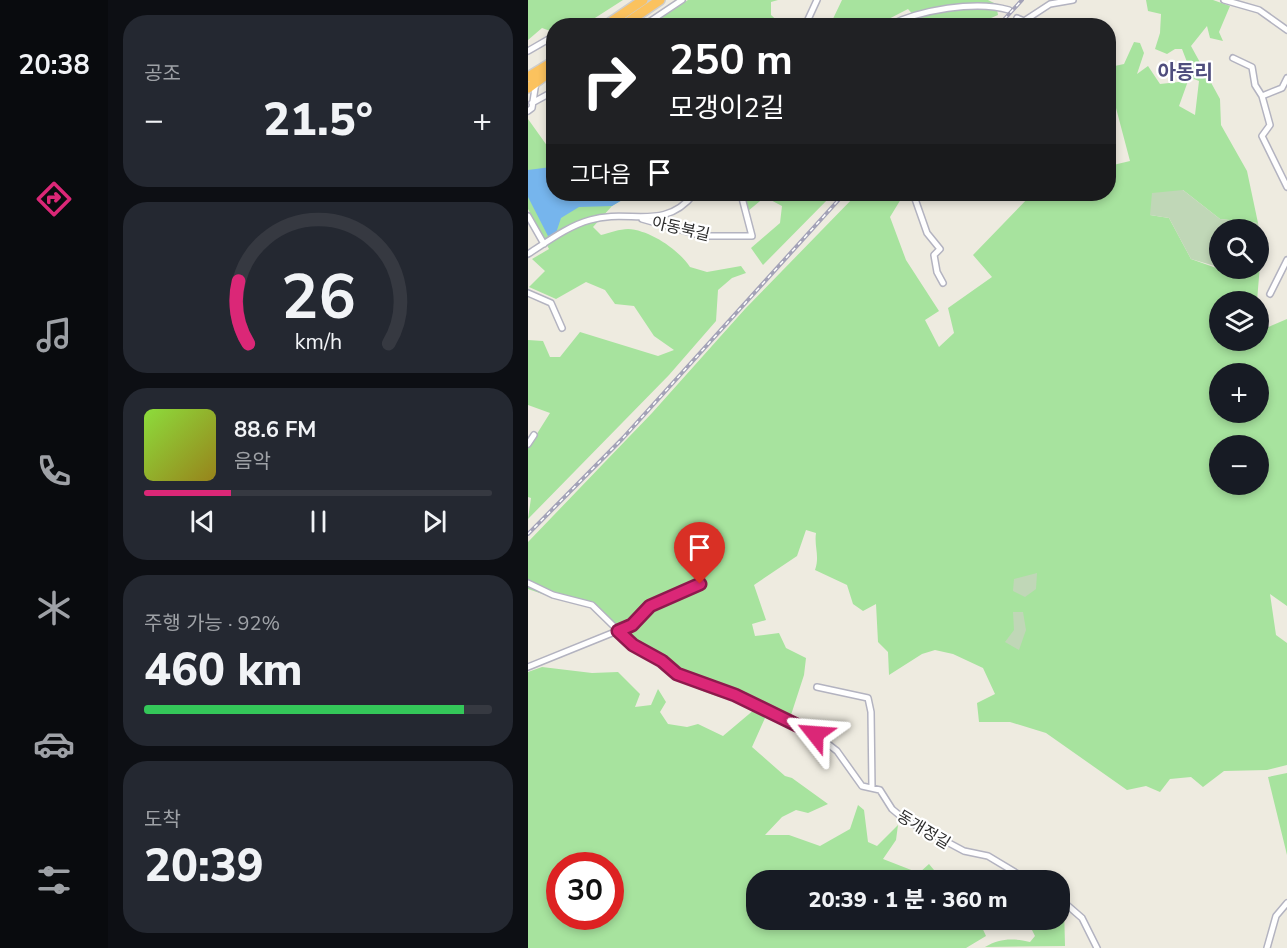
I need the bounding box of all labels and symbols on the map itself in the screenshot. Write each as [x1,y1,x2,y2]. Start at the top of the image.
district label: 아동리 [1157,59,1213,86]
street label: 아동북길 [650,212,712,246]
pin [674,522,725,584]
position arrow [783,702,847,766]
street label: 동개정길 [893,805,954,854]
speed limit sign: 30 [546,852,624,930]

